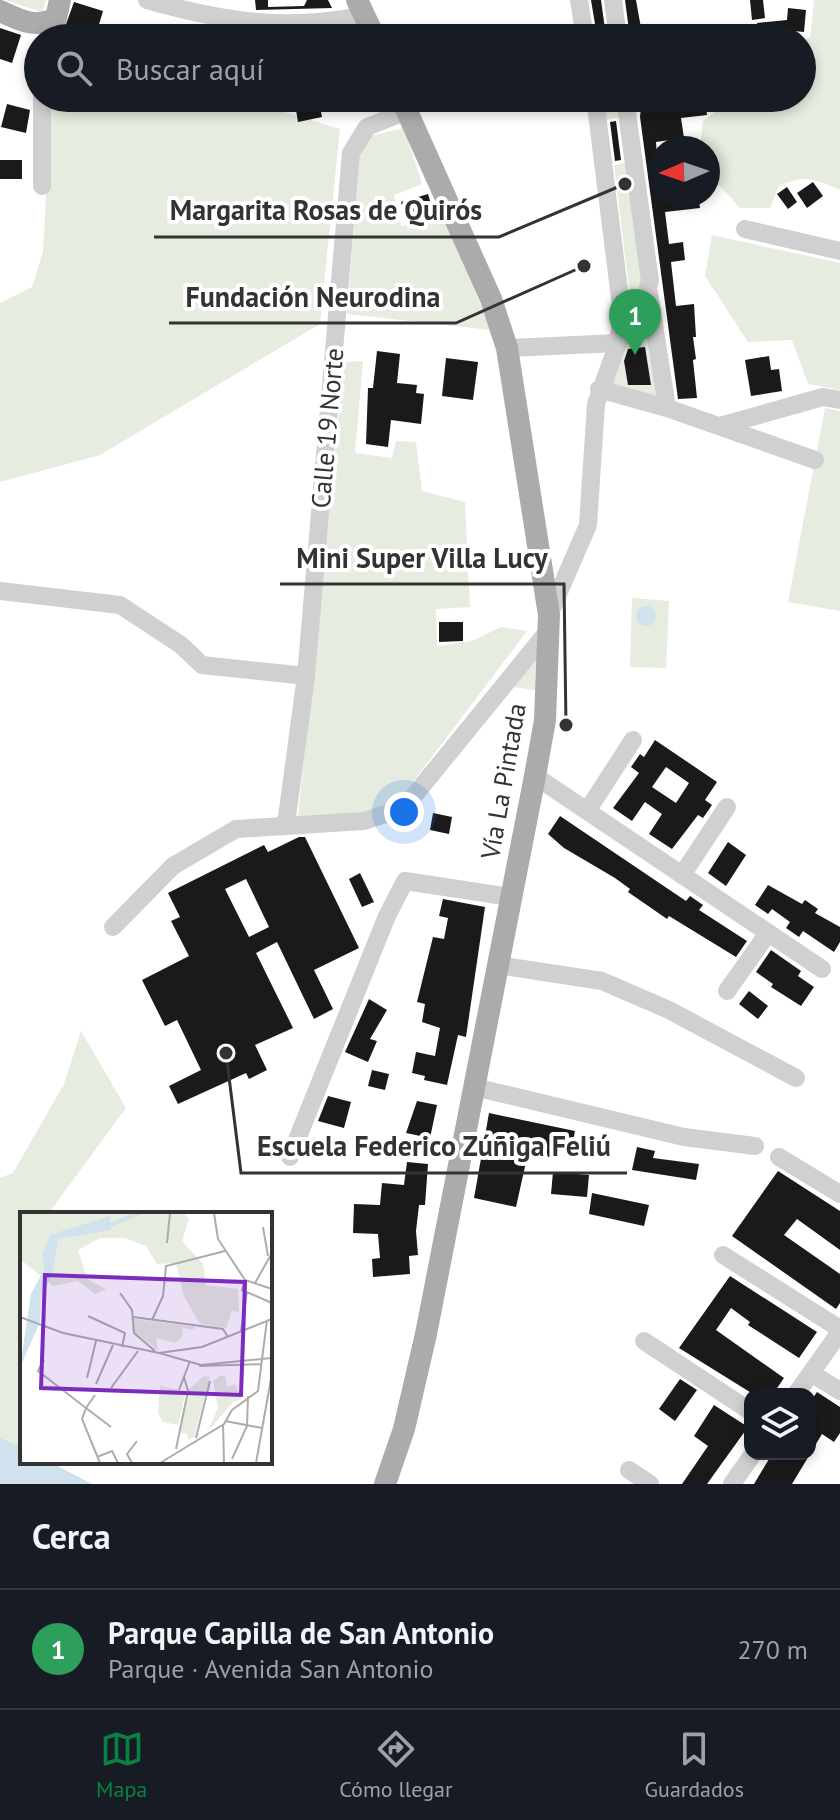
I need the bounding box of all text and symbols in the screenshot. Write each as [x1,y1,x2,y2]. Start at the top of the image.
search box [24,24,816,112]
icon: search [52,46,96,90]
text: Buscar aquí [116,49,264,88]
north arrow [648,136,720,208]
callout: Margarita Rosas de Quirós [154,185,499,237]
text: Margarita Rosas de Quirós [170,191,482,228]
callout: Fundación Neurodina [169,271,456,323]
text: Fundación Neurodina [186,278,440,315]
pin: 1 [609,289,661,355]
street label: Calle 19 Norte [304,347,350,509]
callout: Mini Super Villa Lucy [280,532,564,584]
text: Mini Super Villa Lucy [296,539,548,576]
street label: Vía La Pintada [473,701,533,862]
your location [384,792,424,832]
callout: Escuela Federico Zúñiga Feliú [241,1121,627,1173]
text: Escuela Federico Zúñiga Feliú [257,1127,611,1164]
inset map [20,1212,272,1464]
map controls [744,1388,816,1460]
button: layers [744,1388,816,1460]
text: Cerca [32,1514,111,1558]
text: Parque Capilla de San Antonio [108,1613,494,1652]
text: 1 [51,1633,65,1666]
text: 270 m [737,1633,808,1666]
text: Parque · Avenida San Antonio [108,1652,433,1685]
tab: Mapa [96,1727,147,1803]
tab: Cómo llegar [339,1727,452,1803]
tab: Guardados [645,1727,744,1803]

